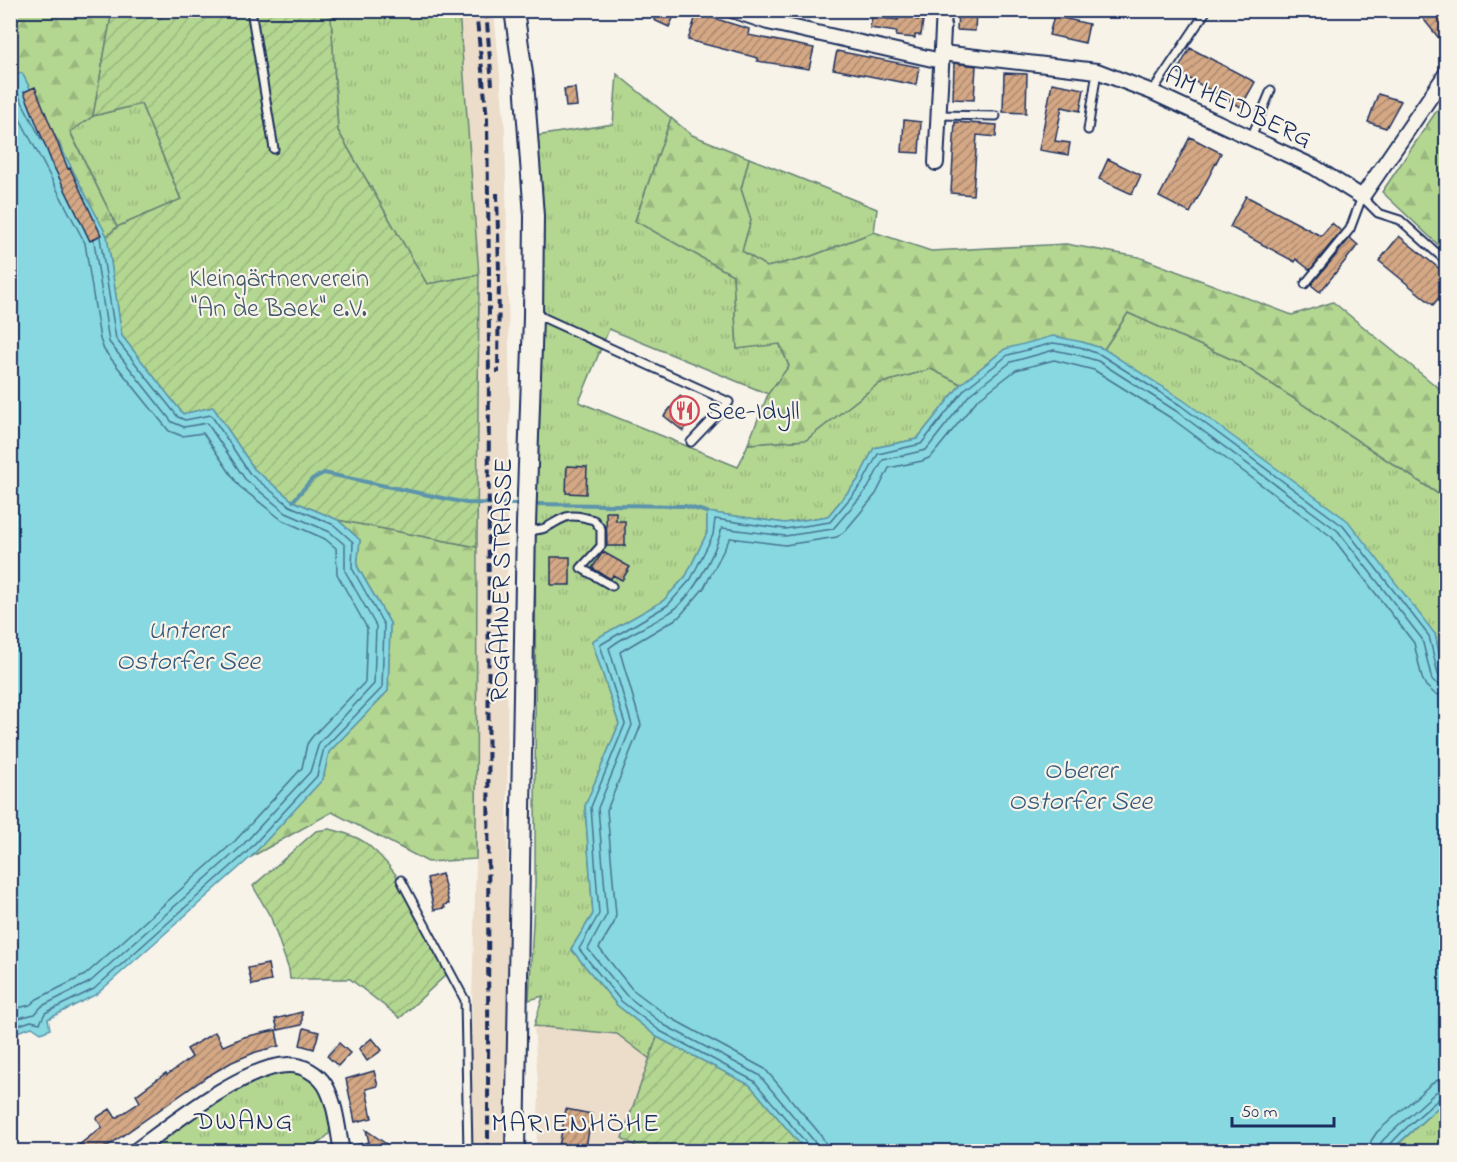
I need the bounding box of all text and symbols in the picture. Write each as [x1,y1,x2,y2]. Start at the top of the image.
street label: AM HEIDBERG [1158,58,1318,159]
park label: Kleingärtnerverein "An de Baek" e.V. [189,261,369,329]
restaurant icon: See-Idyll [669,394,701,426]
place label: See-Idyll [706,394,800,432]
street label: ROGAHNER STRASSE [482,458,524,703]
water label: Unterer Ostorfer See [116,612,262,682]
water label: Oberer Ostorfer See [1008,752,1154,822]
scale bar [1232,1090,1334,1128]
text: 50 m [1241,1100,1278,1126]
district label: DWANG [193,1103,294,1142]
district label: MARIENHÖHE [491,1105,661,1144]

